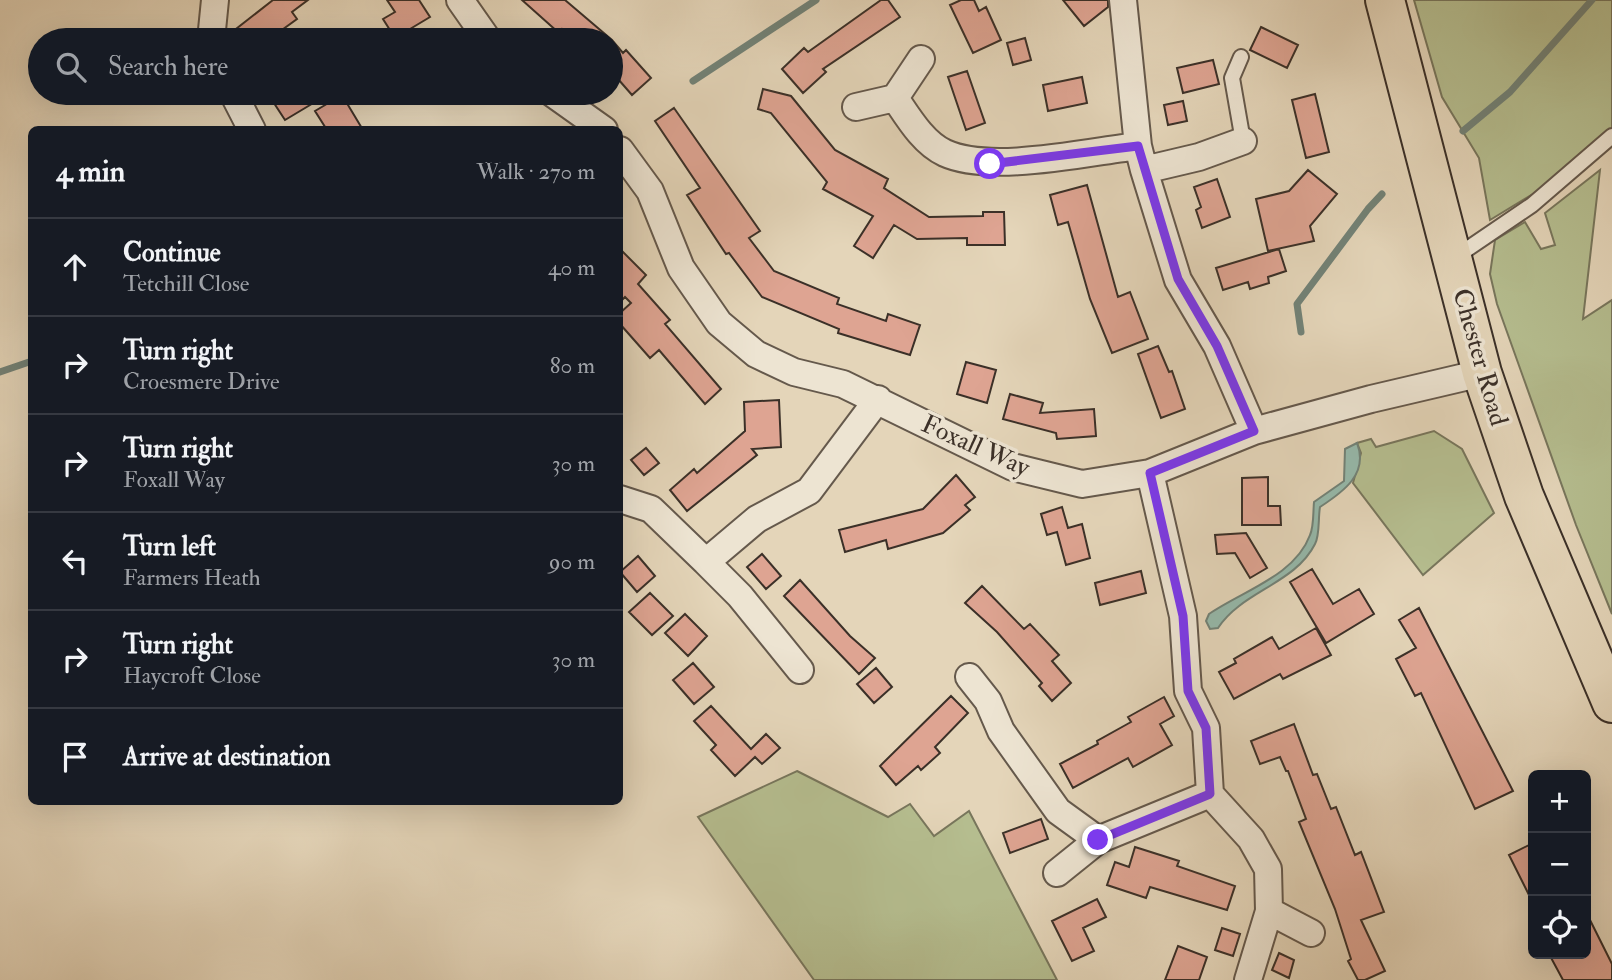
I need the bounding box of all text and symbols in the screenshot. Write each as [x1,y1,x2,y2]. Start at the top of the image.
search box [28,28,623,105]
icon: search [52,48,90,86]
text: Search here [108,51,228,83]
route start [974,148,1005,179]
text: 4 min [56,153,125,190]
text: Walk · 270 m [476,157,595,186]
text: Continue [123,237,221,269]
icon: ahead [56,248,94,286]
text: 40 m [548,253,595,282]
text: Tetchill Close [123,269,249,298]
street label: Chester Road [1445,285,1515,430]
text: Turn right [123,335,233,367]
icon: right [56,346,94,384]
text: 80 m [550,351,595,380]
text: Croesmere Drive [123,367,280,396]
street label: Foxall Way [917,408,1035,484]
text: Turn right [123,433,233,465]
icon: right [56,444,94,482]
text: 30 m [552,449,595,478]
text: Foxall Way [123,465,225,494]
text: Turn left [123,531,216,563]
icon: left [56,542,94,580]
text: 90 m [549,547,595,576]
text: Farmers Heath [123,563,261,592]
text: Turn right [123,629,233,661]
icon: right [56,640,94,678]
text: 30 m [552,645,595,674]
text: Haycroft Close [123,661,261,690]
icon: arrive [56,738,94,776]
text: Arrive at destination [123,741,331,773]
map controls [1528,770,1591,959]
button: + [1528,770,1591,833]
route end [1082,824,1113,855]
button: − [1528,833,1591,896]
button: locate [1528,896,1591,959]

